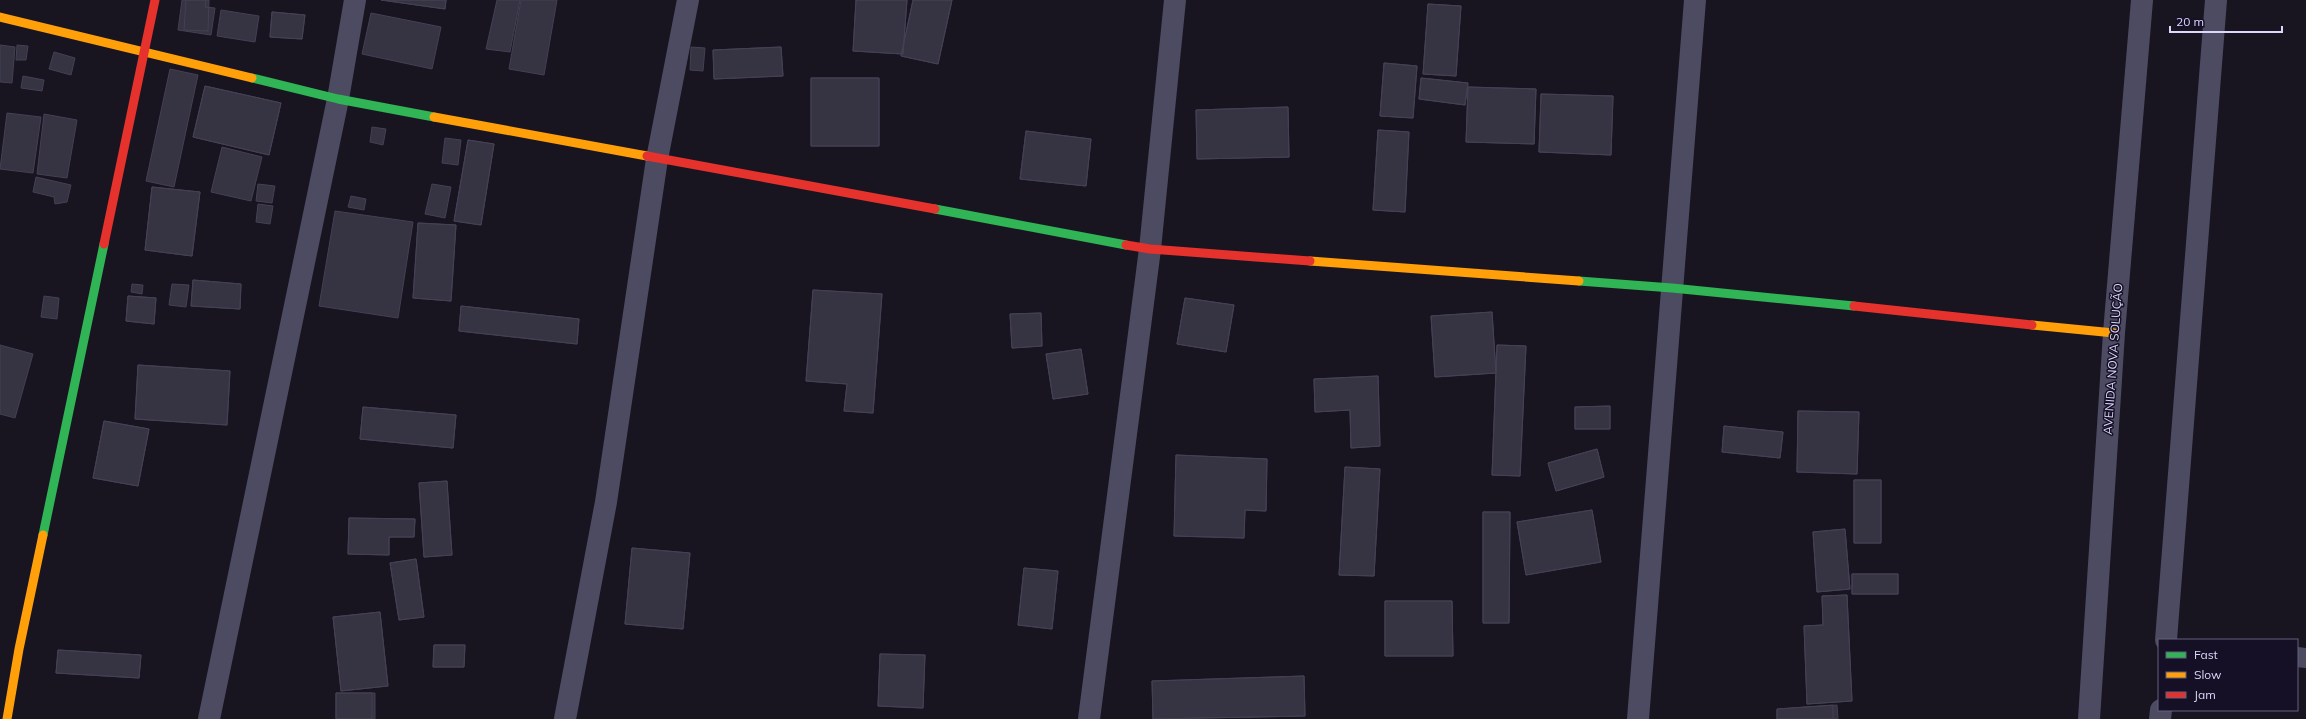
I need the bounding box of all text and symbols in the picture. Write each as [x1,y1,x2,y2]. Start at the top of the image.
scale bar [2170,8,2282,34]
text: 20 m [2176,14,2204,29]
street label: AVENIDA NOVA SOLUÇÃO [2100,283,2125,435]
legend [2158,639,2298,711]
text: Fast [2194,647,2218,662]
text: Slow [2194,667,2222,682]
text: Jam [2194,687,2216,702]

